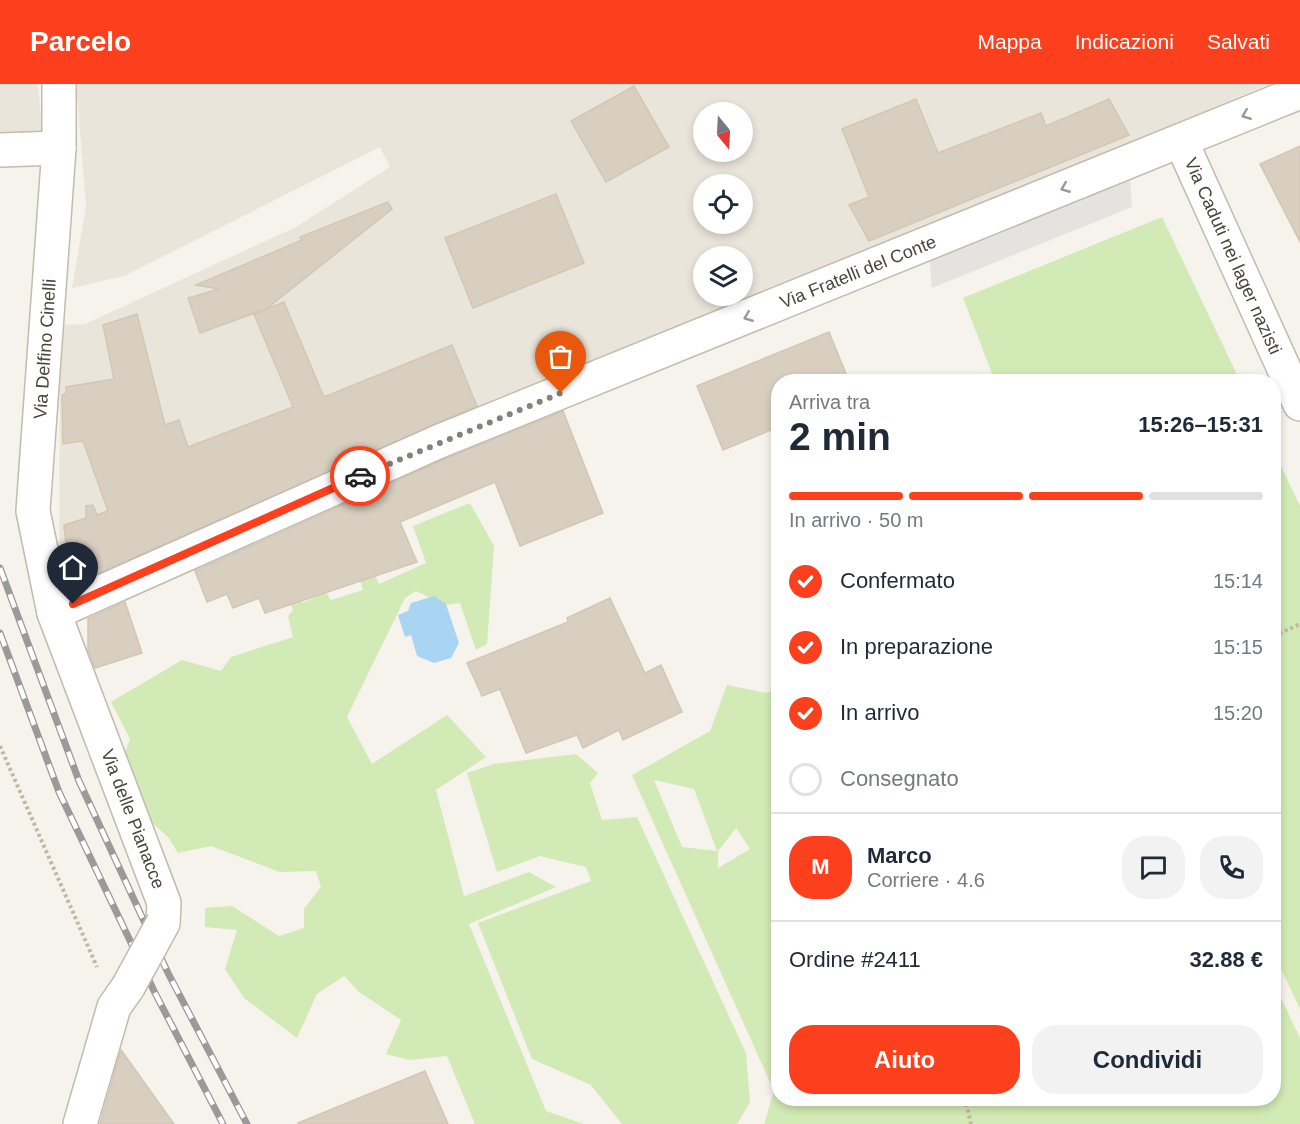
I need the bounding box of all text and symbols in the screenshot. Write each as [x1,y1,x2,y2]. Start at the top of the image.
text: Parcelo [30,26,131,57]
text: Mappa [978,30,1042,53]
text: Indicazioni [1075,30,1174,53]
text: Salvati [1207,30,1270,53]
north arrow [693,102,753,162]
map controls [693,102,753,306]
one-way arrow [1241,108,1252,120]
street label: Via Caduti nei lager nazisti [1181,155,1285,357]
button: locate [693,174,753,234]
one-way arrow [1060,181,1071,193]
street label: Via Fratelli del Conte [777,231,939,313]
button: layers [693,246,753,306]
street label: Via Delfino Cinelli [30,278,60,420]
one-way arrow [744,310,755,322]
pin [535,331,586,393]
icon: bag [544,340,577,373]
text: Arriva tra [789,391,870,413]
text: 15:26–15:31 [1138,412,1263,437]
text: 2 min [789,415,891,458]
courier [330,446,390,506]
icon: car [344,460,377,493]
text: In arrivo · 50 m [789,509,923,531]
pin [47,542,98,604]
icon: home [56,551,89,584]
icon: check [789,565,822,598]
text: Confermato [840,568,955,593]
text: 15:14 [1213,570,1263,592]
icon: check [789,631,822,664]
text: In preparazione [840,634,993,659]
text: 15:15 [1213,636,1263,658]
icon: check [789,697,822,730]
text: In arrivo [840,700,919,725]
text: 15:20 [1213,702,1263,724]
street label: Via delle Pianacce [97,746,169,892]
text: Consegnato [840,766,959,791]
button: chat [1122,836,1185,899]
button: phone [1200,836,1263,899]
text: Marco [867,843,932,868]
text: M [811,854,830,879]
text: Corriere · 4.6 [867,869,985,891]
text: Ordine #2411 [789,947,921,972]
text: 32.88 € [1190,947,1263,972]
button: Aiuto [789,1025,1020,1094]
button: Condividi [1032,1025,1263,1094]

